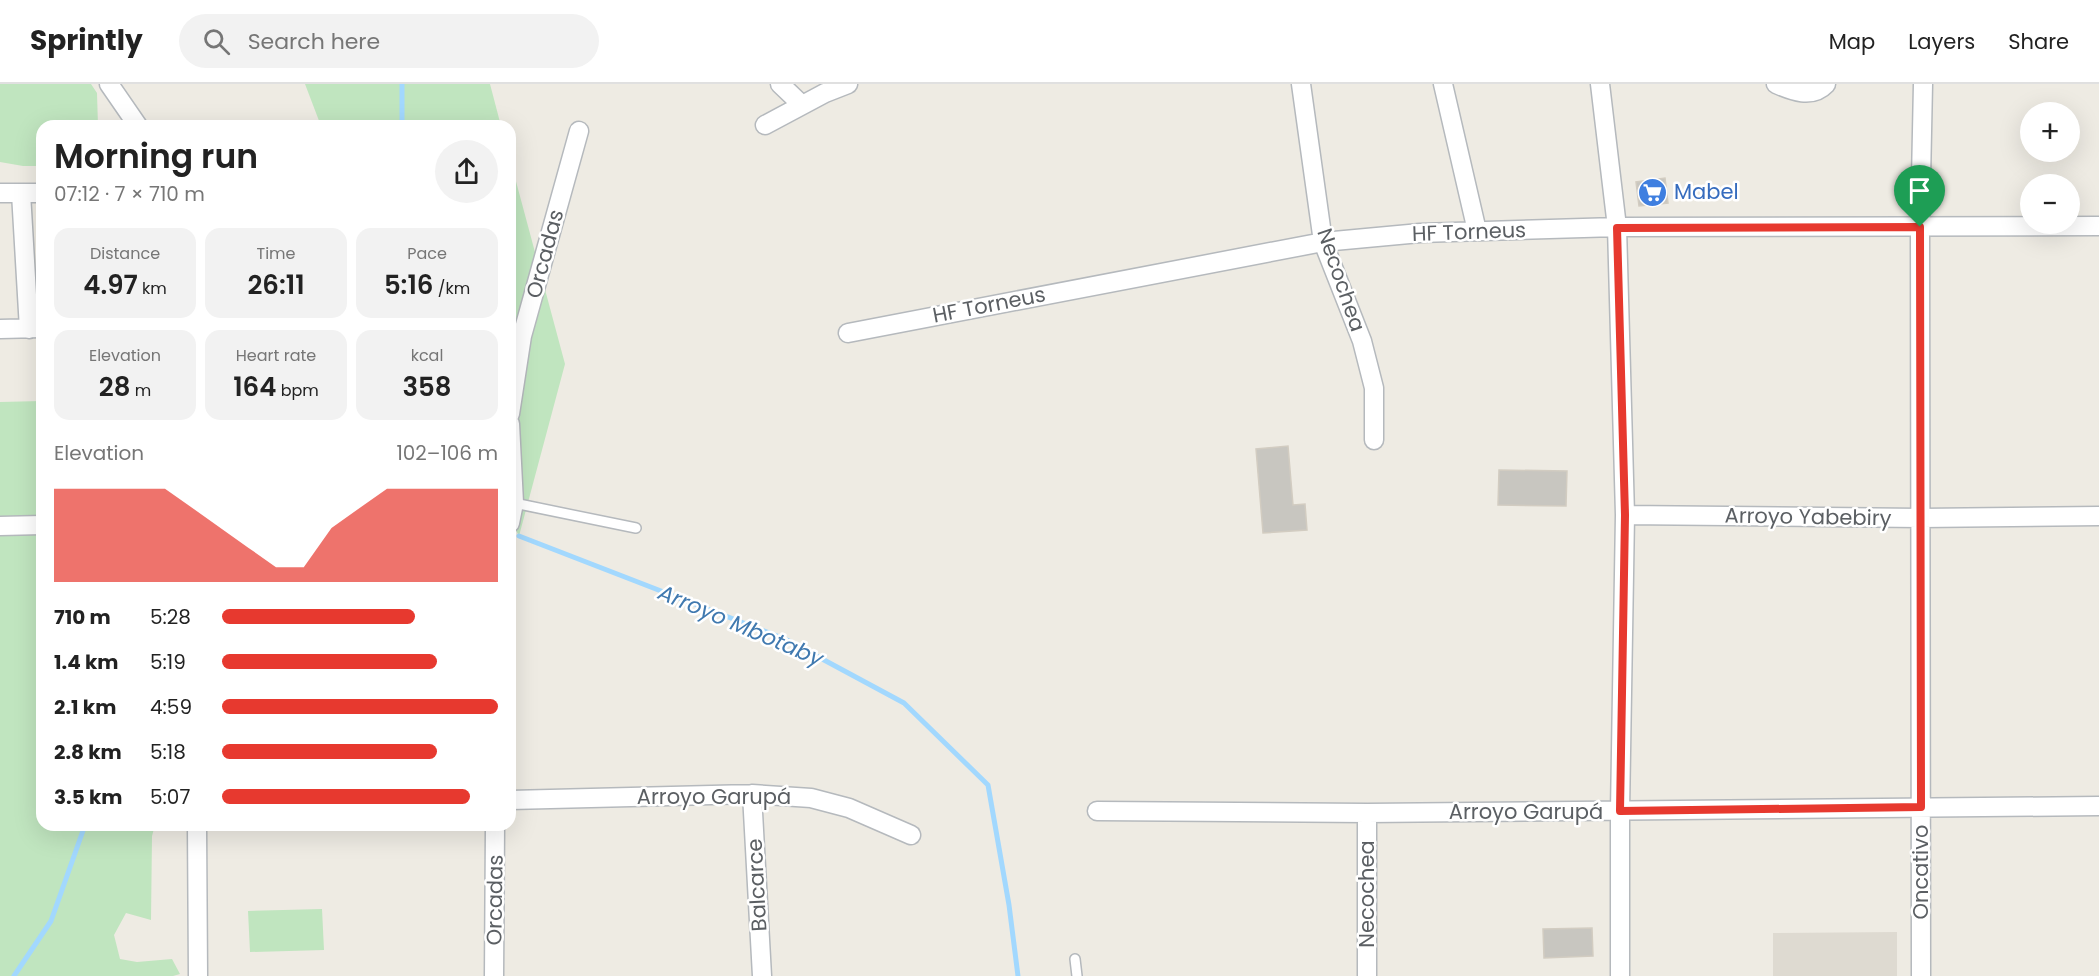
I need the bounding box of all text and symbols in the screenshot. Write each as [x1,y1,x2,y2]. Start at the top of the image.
search box [179,14,599,68]
text: Sprintly [30,21,143,60]
icon: search [200,25,233,58]
text: Search here [248,26,380,57]
text: Map [1829,27,1875,56]
text: Layers [1908,27,1975,56]
text: Share [2008,27,2069,56]
map controls [2020,102,2080,234]
button: + [2020,102,2080,162]
text: Morning run [54,133,258,180]
button: share [435,140,498,203]
pin [1894,165,1945,227]
icon: arrive [1903,174,1936,207]
button: − [2020,174,2080,234]
supermarket icon: Mabel [1637,176,1669,208]
place label: Mabel [1674,177,1739,206]
text: 07:12 · 7 × 710 m [54,180,205,208]
street label: Orcadas [519,206,570,301]
street label: HF Torneus [1411,215,1527,248]
street label: Necochea [1310,224,1373,335]
text: Distance [90,242,160,265]
text: Time [257,242,296,265]
text: Pace [407,242,447,265]
text: 4.97 [83,267,138,303]
text: 26:11 [247,267,305,303]
text: 5:16 [384,267,434,303]
text: km [138,277,167,300]
text: /km [434,277,470,300]
street label: HF Torneus [930,279,1048,330]
text: Elevation [89,344,161,367]
text: Heart rate [236,344,316,367]
text: kcal [411,344,443,367]
text: 28 [99,369,130,405]
text: 164 [233,369,276,405]
text: 358 [402,369,452,405]
text: m [130,379,151,402]
text: bpm [276,379,319,402]
text: Elevation [54,439,144,467]
text: 102–106 m [396,439,498,467]
street label: Arroyo Yabebiry [1724,501,1892,532]
water label: Arroyo Mbotaby [653,576,830,675]
text: 710 m [54,603,111,631]
text: 5:28 [150,603,191,631]
text: 1.4 km [54,648,118,676]
text: 5:19 [150,648,186,676]
text: 2.1 km [54,693,116,721]
text: 4:59 [150,693,192,721]
text: 2.8 km [54,738,122,766]
text: 5:18 [150,738,186,766]
street label: Arroyo Garupá [637,782,791,811]
text: 3.5 km [54,783,123,811]
text: 5:07 [150,783,190,811]
street label: Arroyo Garupá [1449,797,1603,826]
street label: Oncativo [1906,825,1935,919]
street label: Balcarce [740,838,773,932]
street label: Necochea [1352,840,1381,948]
street label: Orcadas [479,854,510,946]

